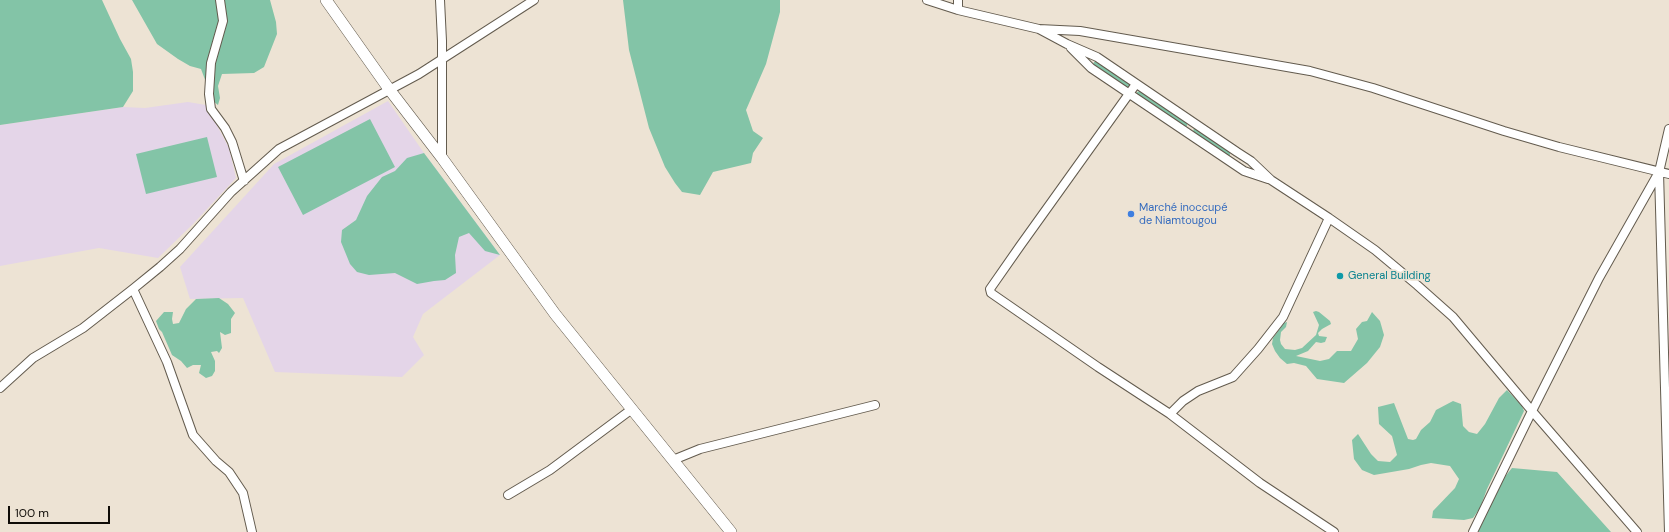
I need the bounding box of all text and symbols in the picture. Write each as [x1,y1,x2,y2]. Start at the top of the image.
place label: Marché inoccupé de Niamtougou [1139,201,1227,227]
marker: Marché inoccupé de Niamtougou [1126,209,1136,219]
place label: General Building [1348,269,1431,283]
marker: General Building [1335,271,1345,281]
scale bar [10,498,112,524]
text: 100 m [15,505,49,521]

